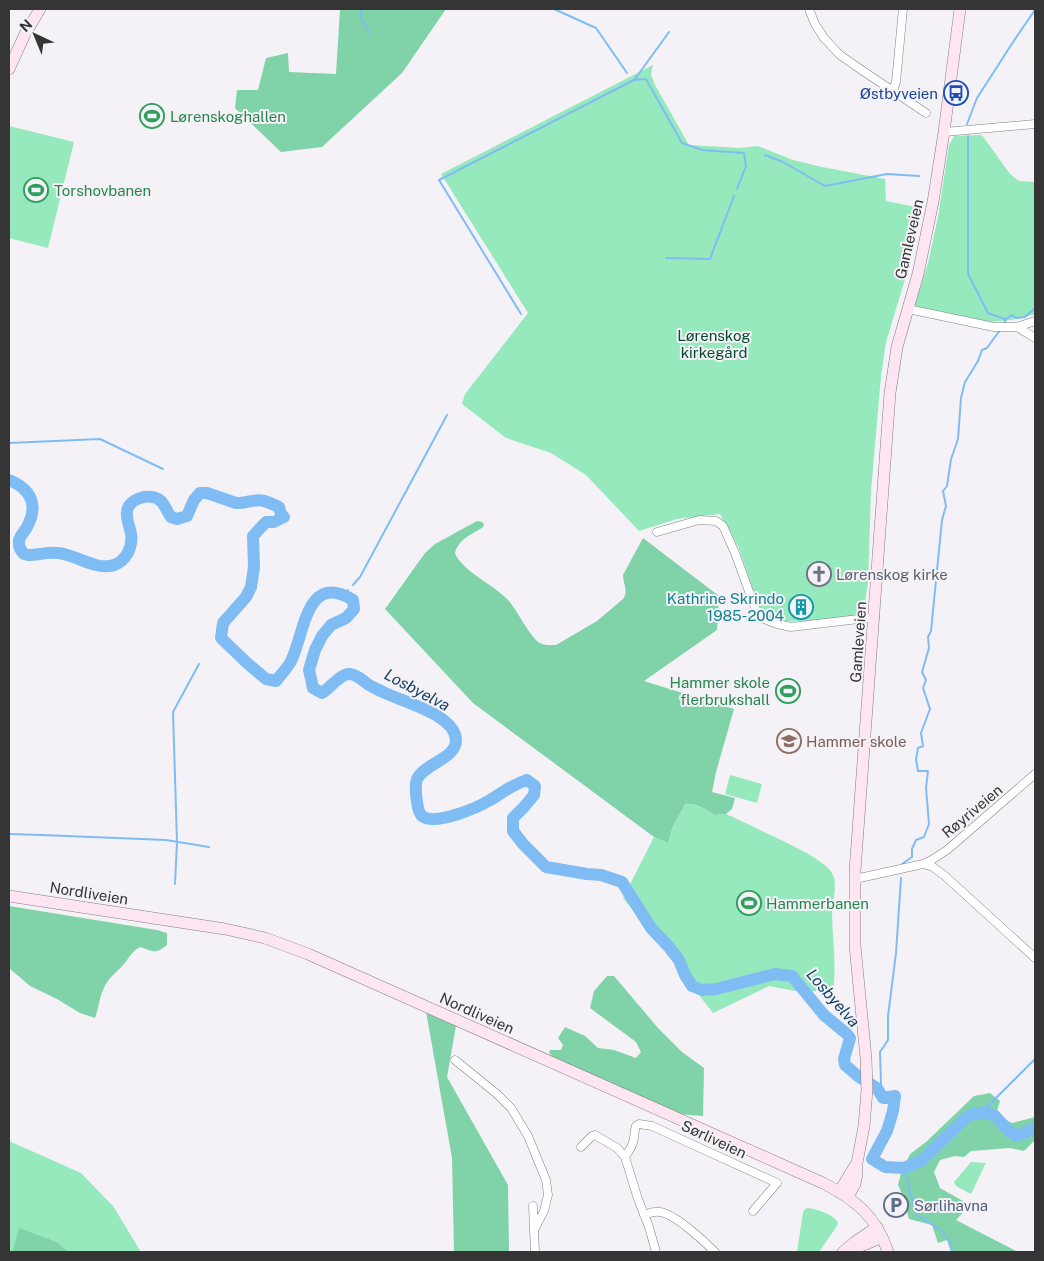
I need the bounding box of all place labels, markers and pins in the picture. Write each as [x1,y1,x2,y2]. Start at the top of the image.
bus stop icon: Østbyveien [943,80,969,106]
place label: Østbyveien [860,85,938,102]
sports icon: Lørenskoghallen [139,103,165,129]
place label: Lørenskoghallen [170,108,286,125]
sports icon: Torshovbanen [23,177,49,203]
place label: Torshovbanen [54,182,151,199]
church icon: Lørenskog kirke [806,561,832,587]
place label: Lørenskog kirke [836,566,948,583]
place label: Kathrine Skrindo 1985-2004 [667,590,784,624]
building icon: Kathrine Skrindo 1985-2004 [788,594,814,620]
place label: Hammer skole flerbrukshall [669,674,770,708]
sports icon: Hammer skole flerbrukshall [775,678,801,704]
school or university icon: Hammer skole [776,728,802,754]
place label: Hammer skole [806,733,907,750]
sports icon: Hammerbanen [736,890,762,916]
place label: Hammerbanen [766,895,869,912]
parking icon: Sørlihavna [883,1192,909,1218]
place label: Sørlihavna [914,1197,988,1214]

